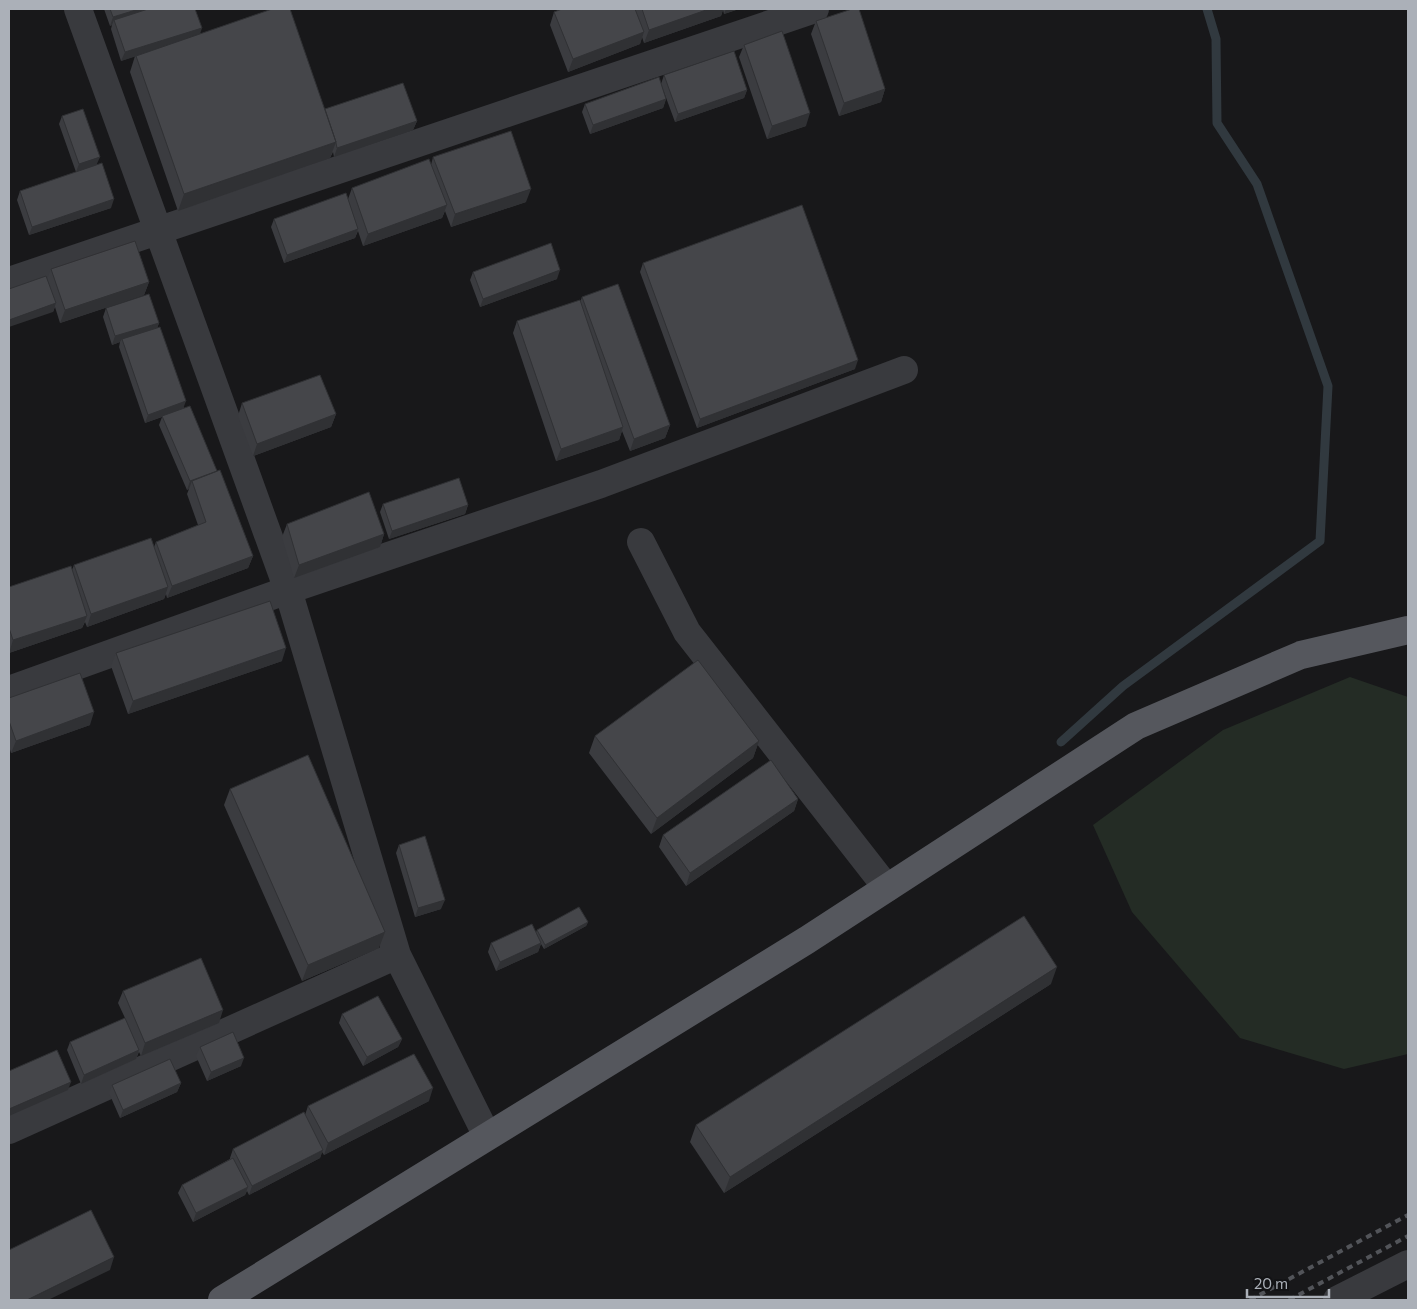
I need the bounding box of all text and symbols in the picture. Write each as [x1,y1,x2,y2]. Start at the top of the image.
scale bar [1247,1266,1330,1298]
text: 20 m [1254,1274,1288,1292]

